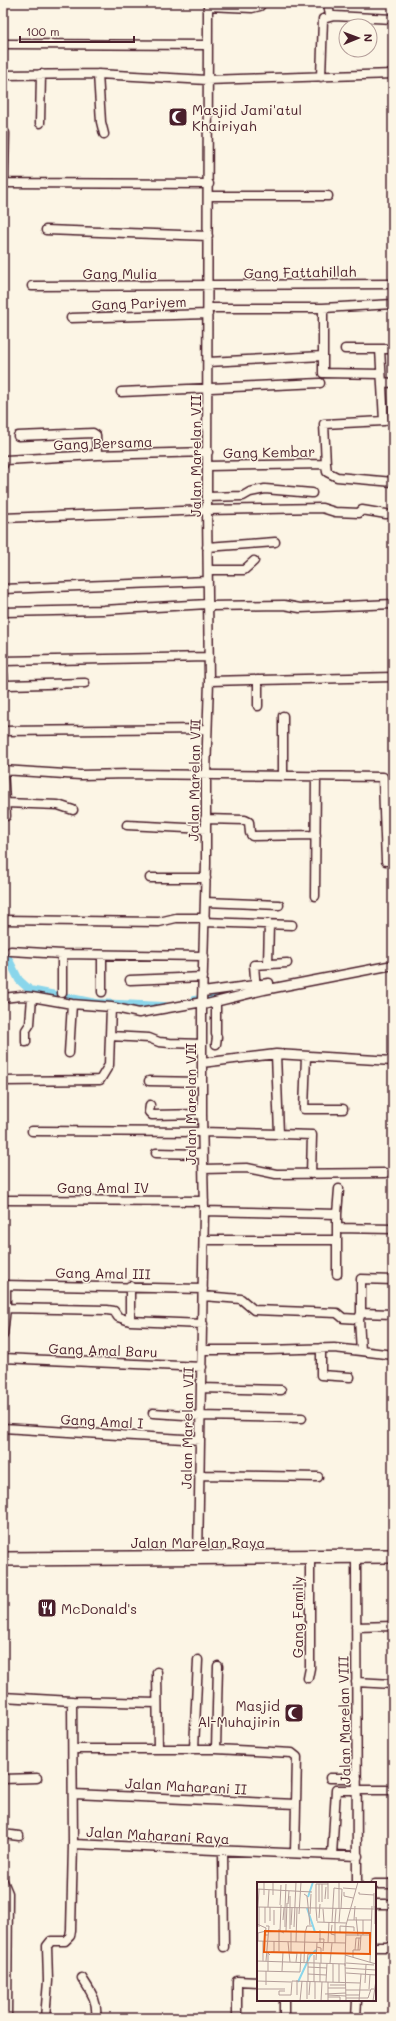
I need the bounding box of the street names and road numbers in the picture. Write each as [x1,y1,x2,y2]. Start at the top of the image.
street label: Gang Fattahillah [243,262,357,282]
street label: Gang Mulia [83,264,157,283]
street label: Gang Pariyem [91,292,187,314]
street label: Jalan Marelan VII [186,395,205,517]
street label: Gang Bersama [53,432,153,454]
street label: Gang Kembar [223,442,315,462]
street label: Jalan Marelan VII [183,719,205,841]
street label: Jalan Marelan VII [181,1043,200,1165]
street label: Gang Amal IV [57,1178,149,1197]
street label: Gang Amal III [55,1263,151,1283]
street label: Gang Amal Baru [48,1339,158,1361]
street label: Jalan Marelan VII [176,1367,198,1489]
street label: Gang Amal I [60,1409,144,1433]
street label: Jalan Marelan Raya [131,1533,265,1552]
street label: Gang Family [288,1576,307,1658]
street label: Jalan Marelan VIII [333,1656,355,1784]
street label: Jalan Maharani II [125,1773,247,1799]
street label: Jalan Maharani Raya [86,1822,230,1848]

